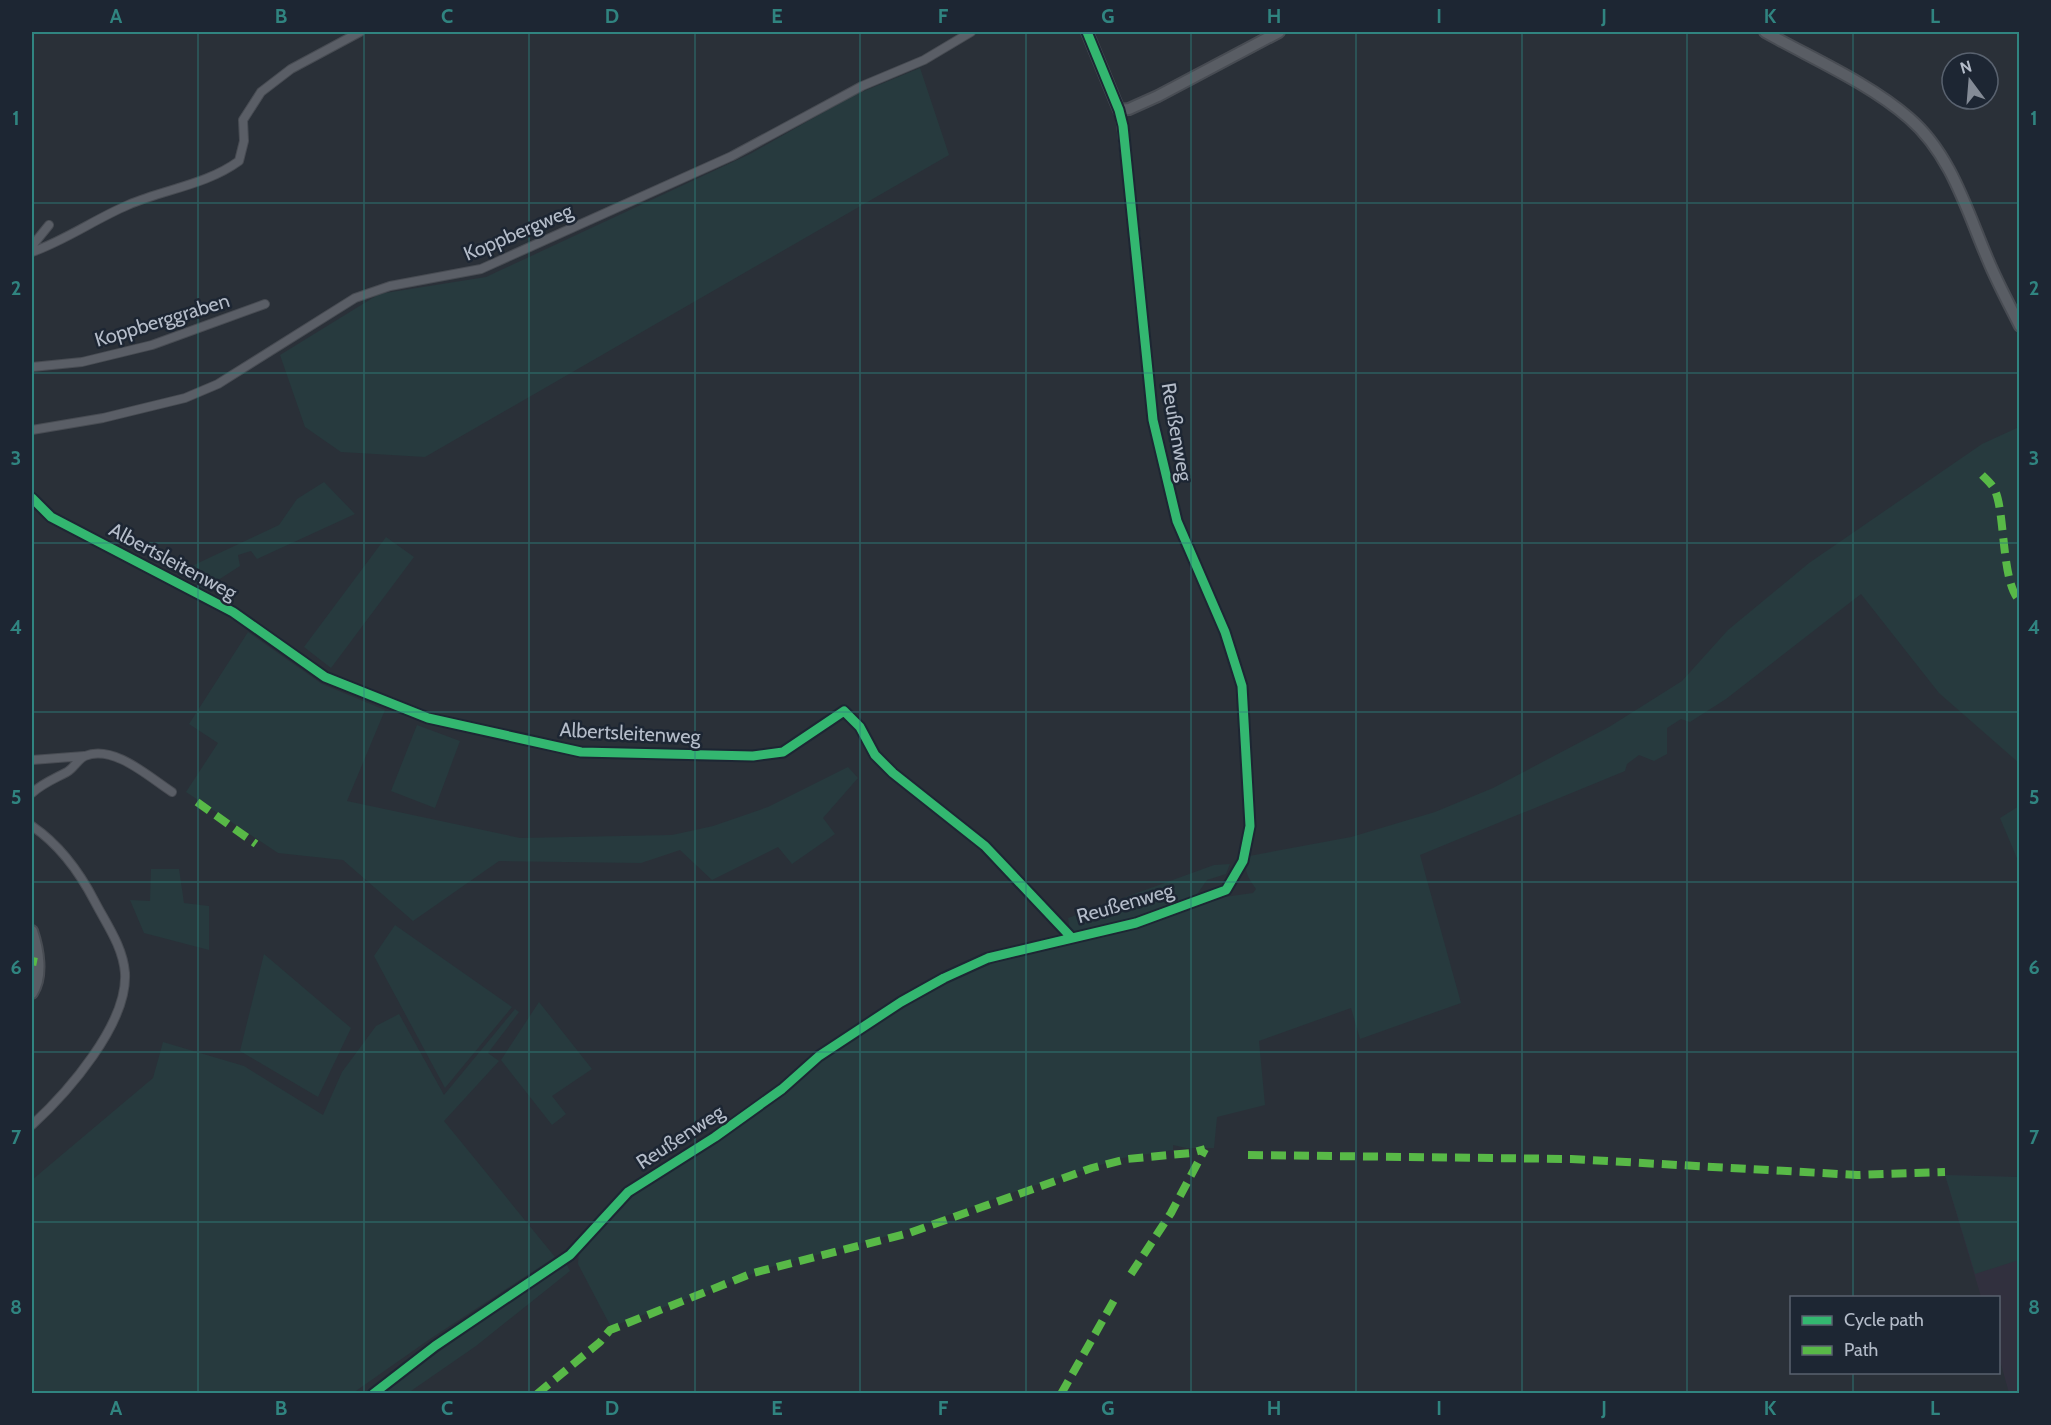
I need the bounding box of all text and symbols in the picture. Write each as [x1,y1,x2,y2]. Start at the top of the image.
text: A [110,4,123,28]
text: B [275,4,287,28]
text: C [441,4,453,28]
text: D [605,4,619,28]
text: E [771,4,783,28]
text: F [938,4,949,28]
text: G [1101,4,1115,28]
text: H [1267,4,1281,28]
text: I [1436,4,1442,28]
text: J [1600,4,1607,28]
text: K [1764,4,1777,28]
text: L [1930,4,1940,28]
north arrow [1940,51,2000,111]
text: N [1958,56,1974,78]
text: 1 [12,106,20,130]
text: 1 [2030,106,2038,130]
street label: Koppbergweg [460,198,577,266]
text: 2 [11,276,21,300]
text: 2 [2029,276,2039,300]
street label: Koppberggraben [92,288,232,352]
street label: Reußenweg [1157,381,1198,484]
text: 3 [11,446,21,470]
text: 3 [2029,446,2039,470]
street label: Albertsleitenweg [105,517,242,605]
text: 4 [10,615,22,639]
text: 4 [2028,615,2040,639]
street label: Albertsleitenweg [559,717,702,749]
text: 5 [11,785,21,809]
text: 5 [2029,785,2039,809]
street label: Reußenweg [1074,877,1177,928]
text: 6 [10,955,22,979]
text: 6 [2028,955,2040,979]
street label: Reußenweg [632,1099,729,1174]
text: 7 [11,1125,22,1149]
text: 7 [2029,1125,2040,1149]
text: 8 [10,1295,22,1319]
text: 8 [2028,1295,2040,1319]
legend [1790,1296,2000,1374]
text: Cycle path [1844,1309,1924,1331]
text: Path [1844,1339,1878,1361]
text: A [110,1396,123,1420]
text: B [275,1396,287,1420]
text: C [441,1396,453,1420]
text: D [605,1396,619,1420]
text: E [771,1396,783,1420]
text: F [938,1396,949,1420]
text: G [1101,1396,1115,1420]
text: H [1267,1396,1281,1420]
text: I [1436,1396,1442,1420]
text: J [1600,1396,1607,1420]
text: K [1764,1396,1777,1420]
text: L [1930,1396,1940,1420]

